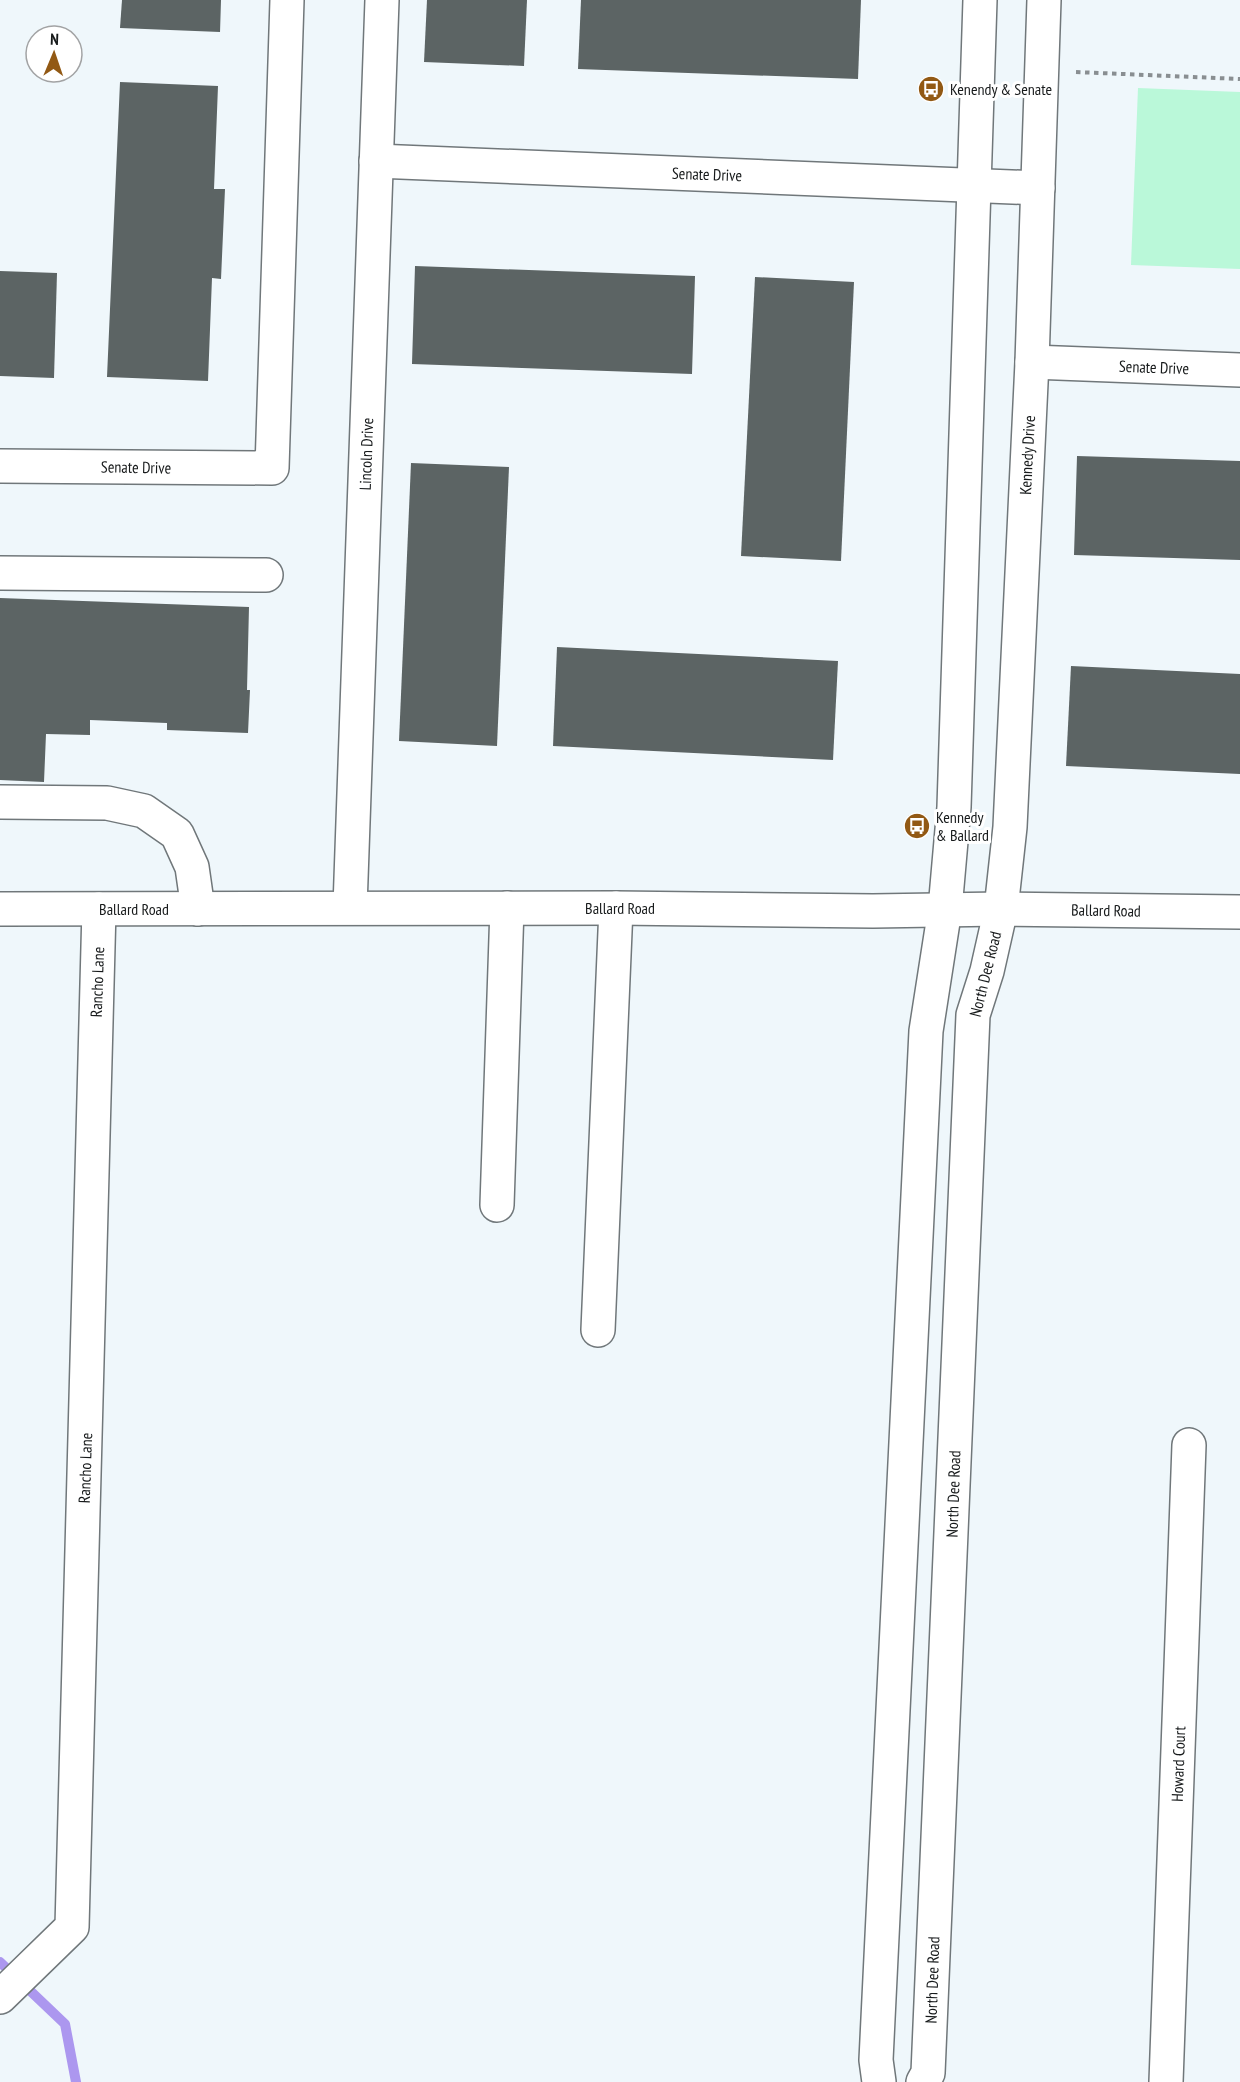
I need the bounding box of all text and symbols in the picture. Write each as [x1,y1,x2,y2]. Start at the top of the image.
north arrow [24,24,84,84]
text: N [50,29,59,49]
bus stop icon: Kenendy & Senate [916,74,946,104]
place label: Kenendy & Senate [950,79,1052,99]
street label: Senate Drive [672,163,742,185]
street label: Senate Drive [1119,356,1189,378]
street label: Kennedy Drive [1015,415,1039,495]
street label: Lincoln Drive [355,417,377,491]
street label: Senate Drive [101,456,171,478]
place label: Kennedy & Ballard [936,807,989,845]
bus stop icon: Kennedy & Ballard [902,811,932,841]
street label: Ballard Road [585,898,655,918]
street label: Ballard Road [99,899,169,919]
street label: Ballard Road [1071,899,1141,921]
street label: North Dee Road [965,929,1005,1019]
street label: Rancho Lane [86,946,108,1018]
street label: Rancho Lane [74,1432,96,1504]
street label: North Dee Road [941,1450,965,1538]
street label: Howard Court [1167,1725,1189,1802]
street label: North Dee Road [920,1936,944,2024]

